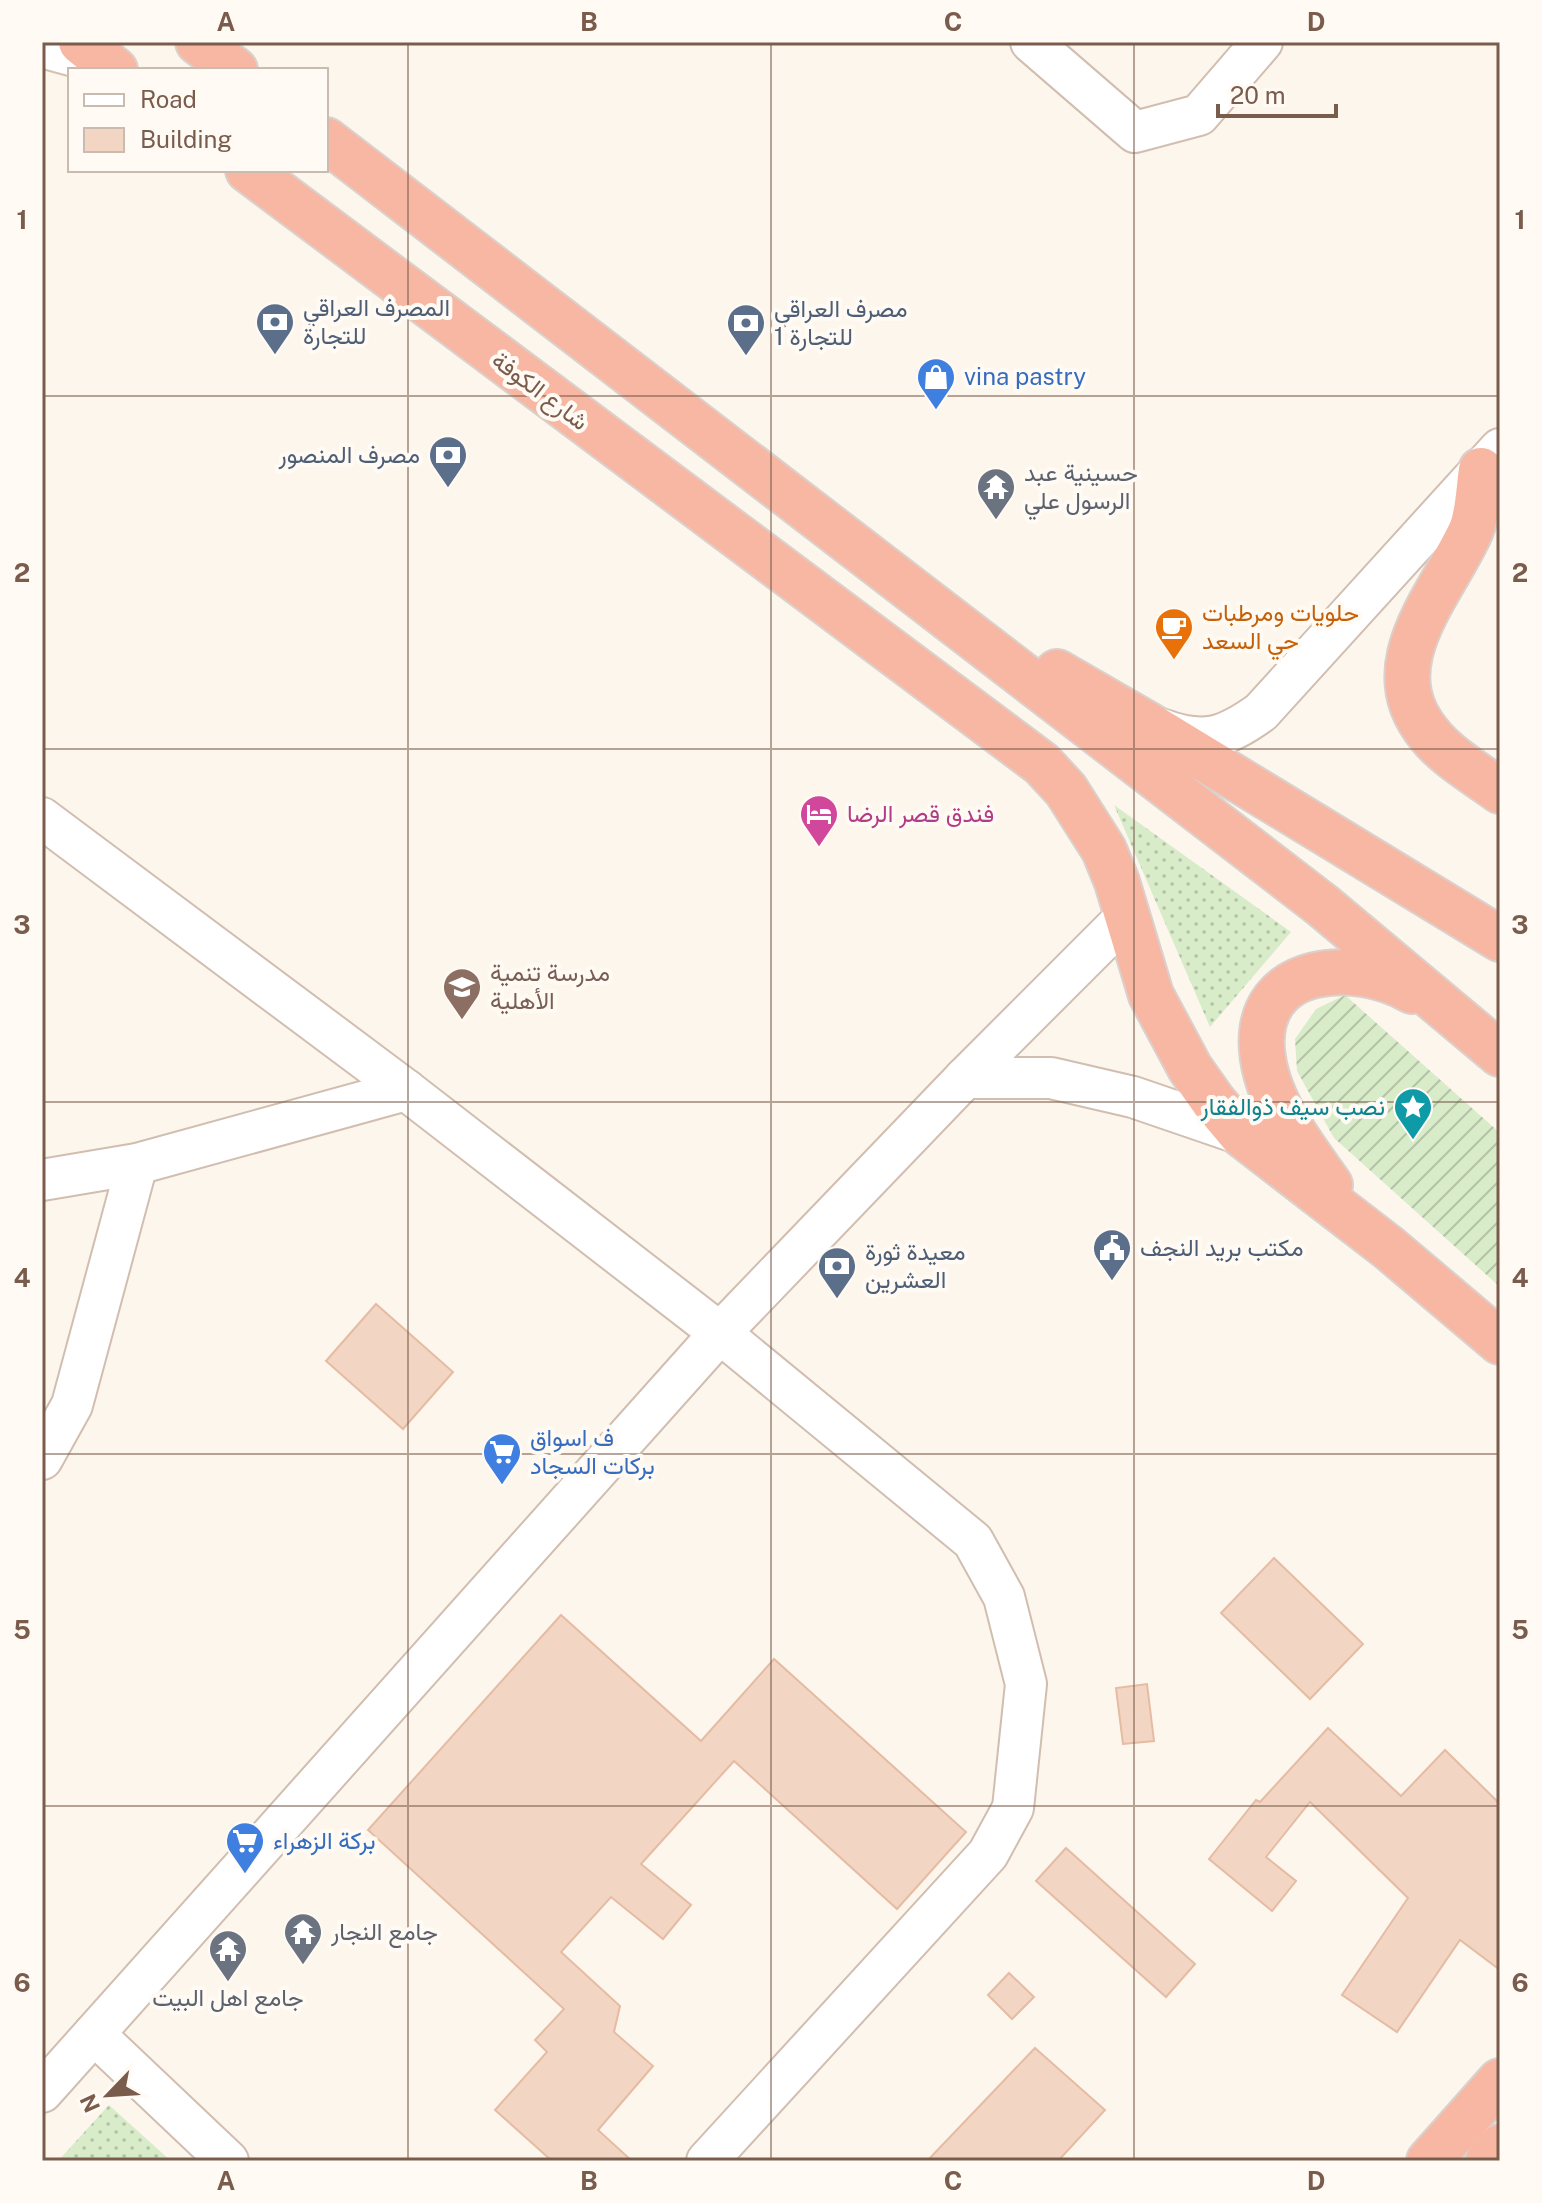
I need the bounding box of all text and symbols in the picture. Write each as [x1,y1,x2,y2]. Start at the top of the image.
text: A [217,6,236,37]
text: B [580,6,598,37]
text: C [944,6,962,37]
text: D [1307,6,1325,37]
legend [68,68,328,172]
scale bar [1218,68,1336,118]
text: 20 m [1230,81,1286,109]
text: Road [140,85,197,113]
text: Building [140,125,232,153]
text: 1 [16,204,28,235]
text: 1 [1514,204,1526,235]
place label: المصرف العراقي للتجارة [303,293,450,351]
place label: مصرف العراقي للتجارة 1 [774,294,908,352]
bank icon: المصرف العراقي للتجارة [254,301,296,356]
bank icon: مصرف العراقي للتجارة 1 [725,302,767,357]
street label: شارع الكوفة [485,345,594,438]
shop icon: vina pastry [915,356,957,411]
place label: vina pastry [964,362,1086,390]
bank icon: مصرف المنصور [427,434,469,489]
place label: مصرف المنصور [277,440,420,470]
place label: حسينية عبد الرسول علي [1024,458,1138,520]
temple icon: حسينية عبد الرسول علي [975,466,1017,521]
text: 2 [14,557,30,588]
text: 2 [1512,557,1528,588]
place label: حلويات ومرطبات حي السعد [1202,598,1359,660]
cafe icon: حلويات ومرطبات حي السعد [1153,606,1195,661]
hotel icon: فندق قصر الرضا [798,793,840,848]
place label: فندق قصر الرضا [847,799,994,829]
text: 3 [13,909,31,940]
text: 3 [1511,909,1529,940]
place label: مدرسة تنمية الأهلية [490,958,610,1015]
school or university icon: مدرسة تنمية الأهلية [441,966,483,1021]
place icon: نصب سيف ذوالفقار [1392,1086,1434,1141]
place label: نصب سيف ذوالفقار [1200,1092,1385,1122]
public building icon: مكتب بريد النجف [1091,1227,1133,1282]
place label: مكتب بريد النجف [1140,1233,1303,1263]
place label: معيدة ثورة العشرين [865,1237,966,1295]
bank icon: معيدة ثورة العشرين [816,1245,858,1300]
text: 4 [13,1262,31,1293]
text: 4 [1511,1262,1529,1293]
place label: ف اسواق بركات السجاد [530,1423,655,1481]
supermarket icon: ف اسواق بركات السجاد [481,1431,523,1486]
text: 5 [13,1614,31,1645]
text: 5 [1511,1614,1529,1645]
supermarket icon: بركة الزهراء [224,1820,266,1875]
place label: بركة الزهراء [273,1826,376,1856]
temple icon: جامع النجار [282,1911,324,1966]
place label: جامع النجار [330,1917,438,1949]
temple icon: جامع اهل البيت [207,1928,249,1983]
text: 6 [13,1967,31,1998]
text: 6 [1511,1967,1529,1998]
place label: جامع اهل البيت [152,1983,304,2015]
north arrow [68,2055,148,2135]
text: N [74,2090,105,2117]
text: A [217,2165,236,2196]
text: B [580,2165,598,2196]
text: C [944,2165,962,2196]
text: D [1307,2165,1325,2196]

